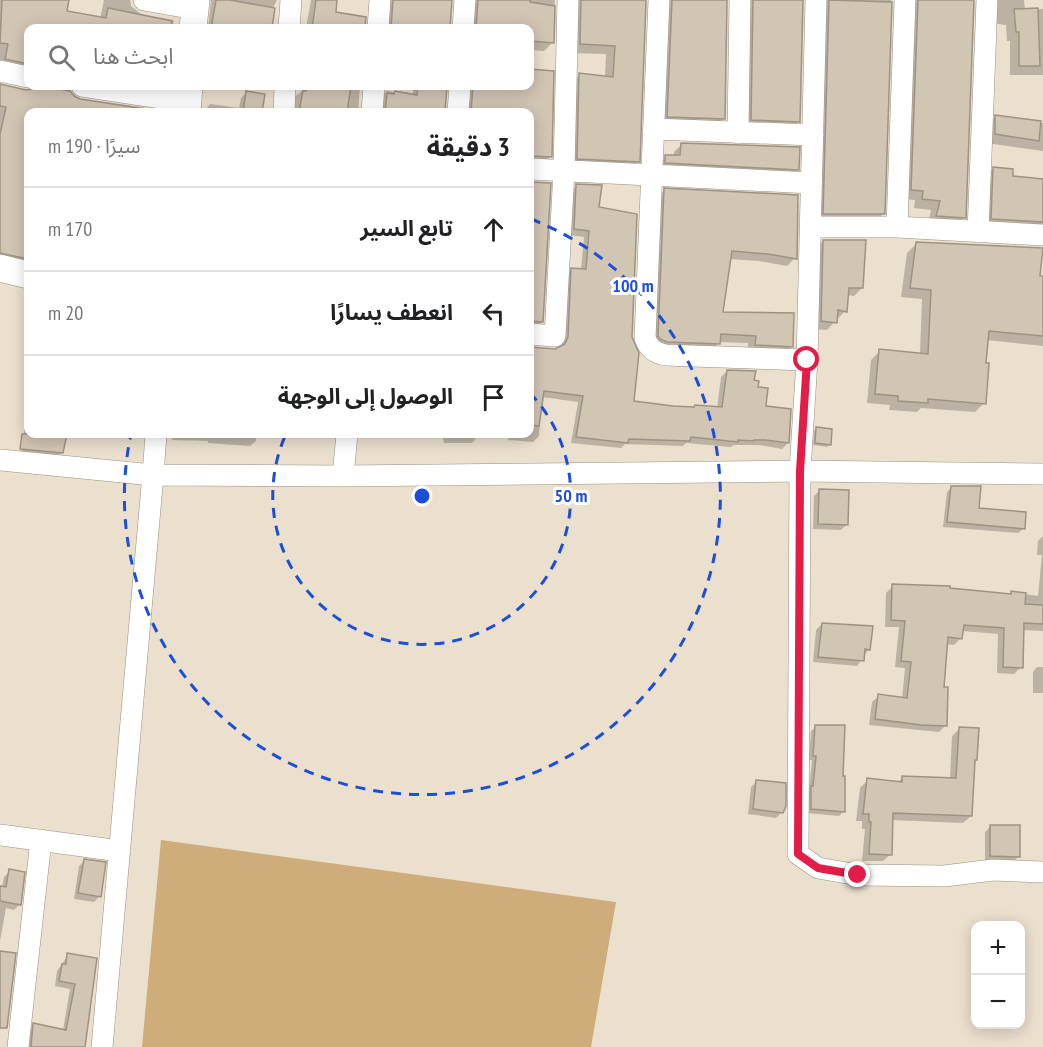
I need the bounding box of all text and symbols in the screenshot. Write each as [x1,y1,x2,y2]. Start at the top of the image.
search box [24,24,534,90]
icon: search [45,41,78,74]
text: ابحث هنا [93,42,173,70]
text: 3 دقيقة [427,130,510,163]
text: سيرًا · 190 m [48,133,140,159]
icon: ahead [477,213,510,246]
text: تابع السير [360,214,453,242]
text: 170 m [48,216,92,242]
text: 100 m [612,274,654,297]
icon: left [477,297,510,330]
text: انعطف يسارًا [330,298,453,326]
text: 20 m [48,300,83,326]
route start [793,346,819,372]
icon: arrive [477,381,510,414]
text: الوصول إلى الوجهة [278,382,453,410]
text: 50 m [555,484,587,507]
centre of rings [412,486,432,506]
route end [844,861,870,887]
map controls [971,921,1025,1029]
button: + [971,921,1025,975]
button: − [971,975,1025,1029]

